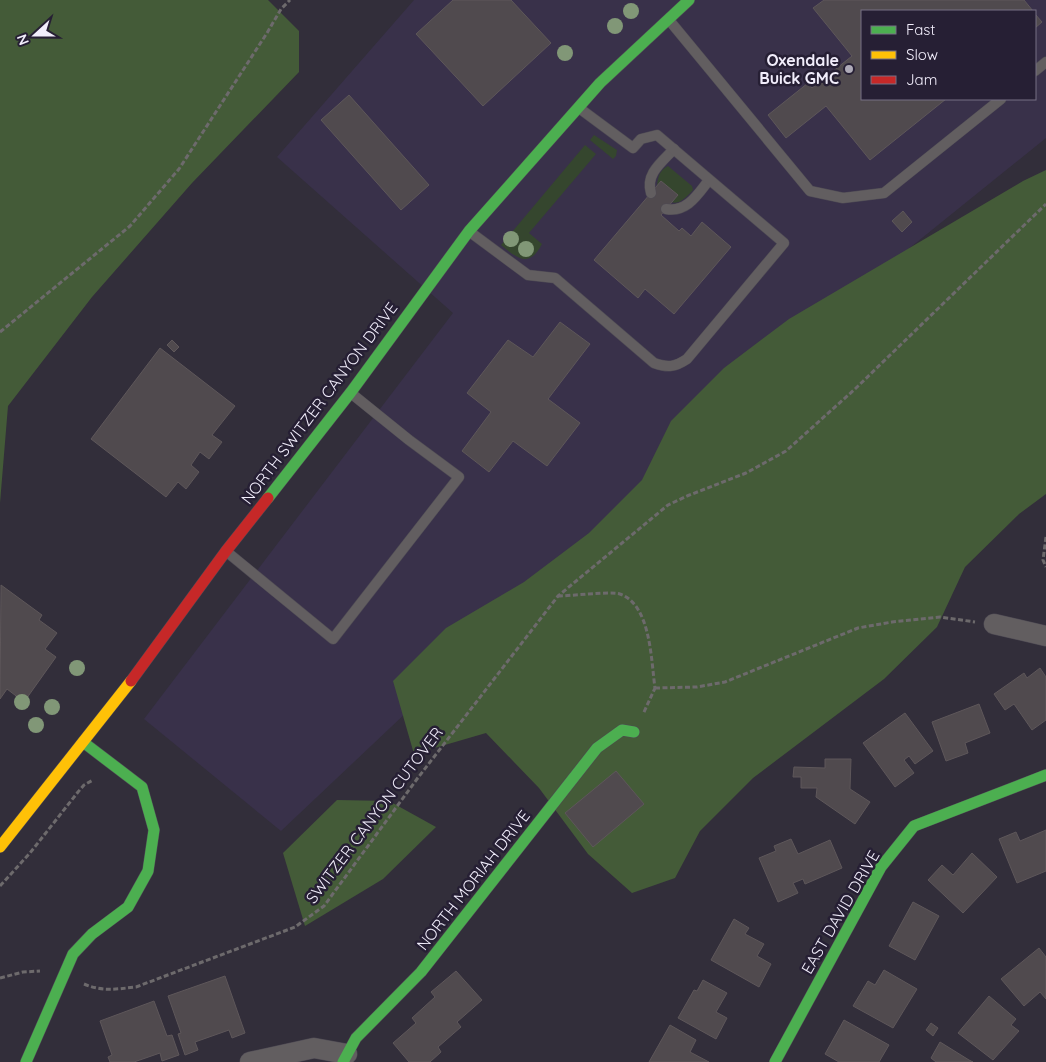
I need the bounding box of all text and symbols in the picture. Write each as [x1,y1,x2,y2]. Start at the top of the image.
north arrow [10,10,60,60]
legend [861,10,1036,100]
text: Fast [906,20,935,39]
text: N [13,32,33,48]
text: Slow [906,45,938,64]
place label: Oxendale Buick GMC [759,50,839,88]
marker: Oxendale Buick GMC [843,63,855,75]
text: Jam [906,70,937,89]
street label: NORTH SWITZER CANYON DRIVE [236,298,402,508]
street label: SWITZER CANYON CUTOVER [301,723,447,907]
street label: NORTH MORIAH DRIVE [412,806,534,954]
street label: EAST DAVID DRIVE [797,847,883,977]

